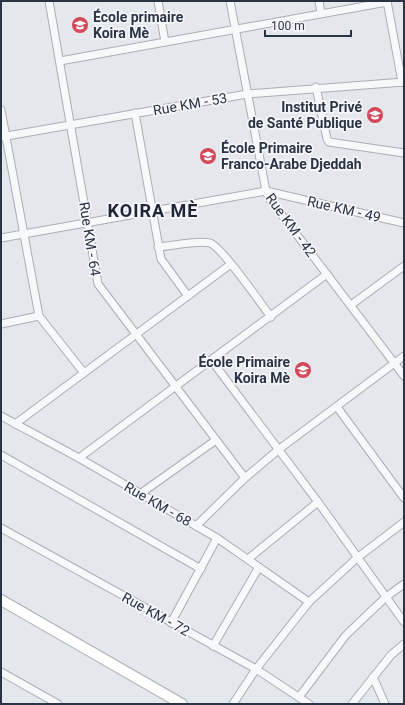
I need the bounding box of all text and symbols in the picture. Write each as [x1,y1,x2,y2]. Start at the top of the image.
place label: École primaire Koira Mè [93,8,184,41]
scale bar [265,12,351,38]
school or university icon: École primaire Koira Mè [70,15,90,35]
text: 100 m [271,19,305,33]
street label: Rue KM - 53 [152,90,228,118]
place label: Institut Privé de Santé Publique [248,99,362,131]
school or university icon: Institut Privé de Santé Publique [365,105,385,125]
place label: École Primaire Franco-Arabe Djeddah [221,139,362,172]
school or university icon: École Primaire Franco-Arabe Djeddah [198,146,218,166]
street label: Rue KM - 42 [263,190,320,260]
street label: Rue KM - 49 [306,193,382,225]
district label: KOIRA MÈ [108,200,198,221]
street label: Rue KM - 64 [76,201,104,277]
place label: École Primaire Koira Mè [199,353,290,386]
school or university icon: École Primaire Koira Mè [293,360,313,380]
street label: Rue KM - 68 [122,478,194,530]
street label: Rue KM - 72 [119,589,193,639]

